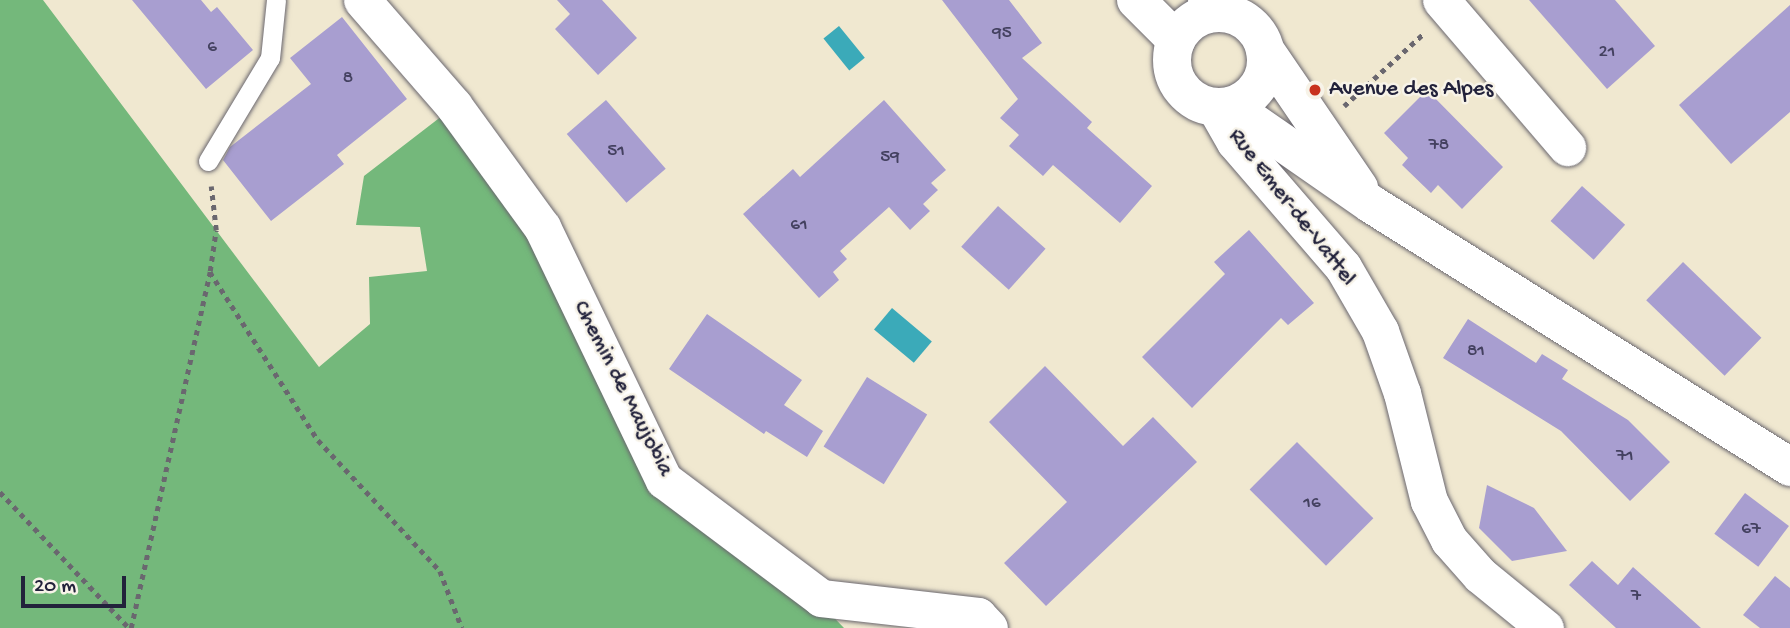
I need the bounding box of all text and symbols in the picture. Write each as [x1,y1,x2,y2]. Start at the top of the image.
house number: 95 [992,23,1012,45]
house number: 6 [207,37,217,59]
house number: 21 [1599,42,1615,64]
house number: 8 [343,68,353,90]
place label: Avenue des Alpes [1329,76,1493,104]
marker: Avenue des Alpes [1307,82,1323,98]
street label: Rue Emer-de-Vattel [1221,124,1361,292]
house number: 78 [1429,135,1449,157]
house number: 51 [607,141,625,163]
house number: 59 [880,147,900,169]
house number: 61 [790,215,808,237]
street label: Chemin de Maujobia [566,297,678,481]
house number: 81 [1467,341,1485,363]
house number: 71 [1616,446,1634,468]
house number: 16 [1303,493,1321,515]
house number: 67 [1741,519,1761,541]
scale bar [24,562,130,606]
text: 20 m [34,575,76,600]
house number: 7 [1631,586,1641,608]

